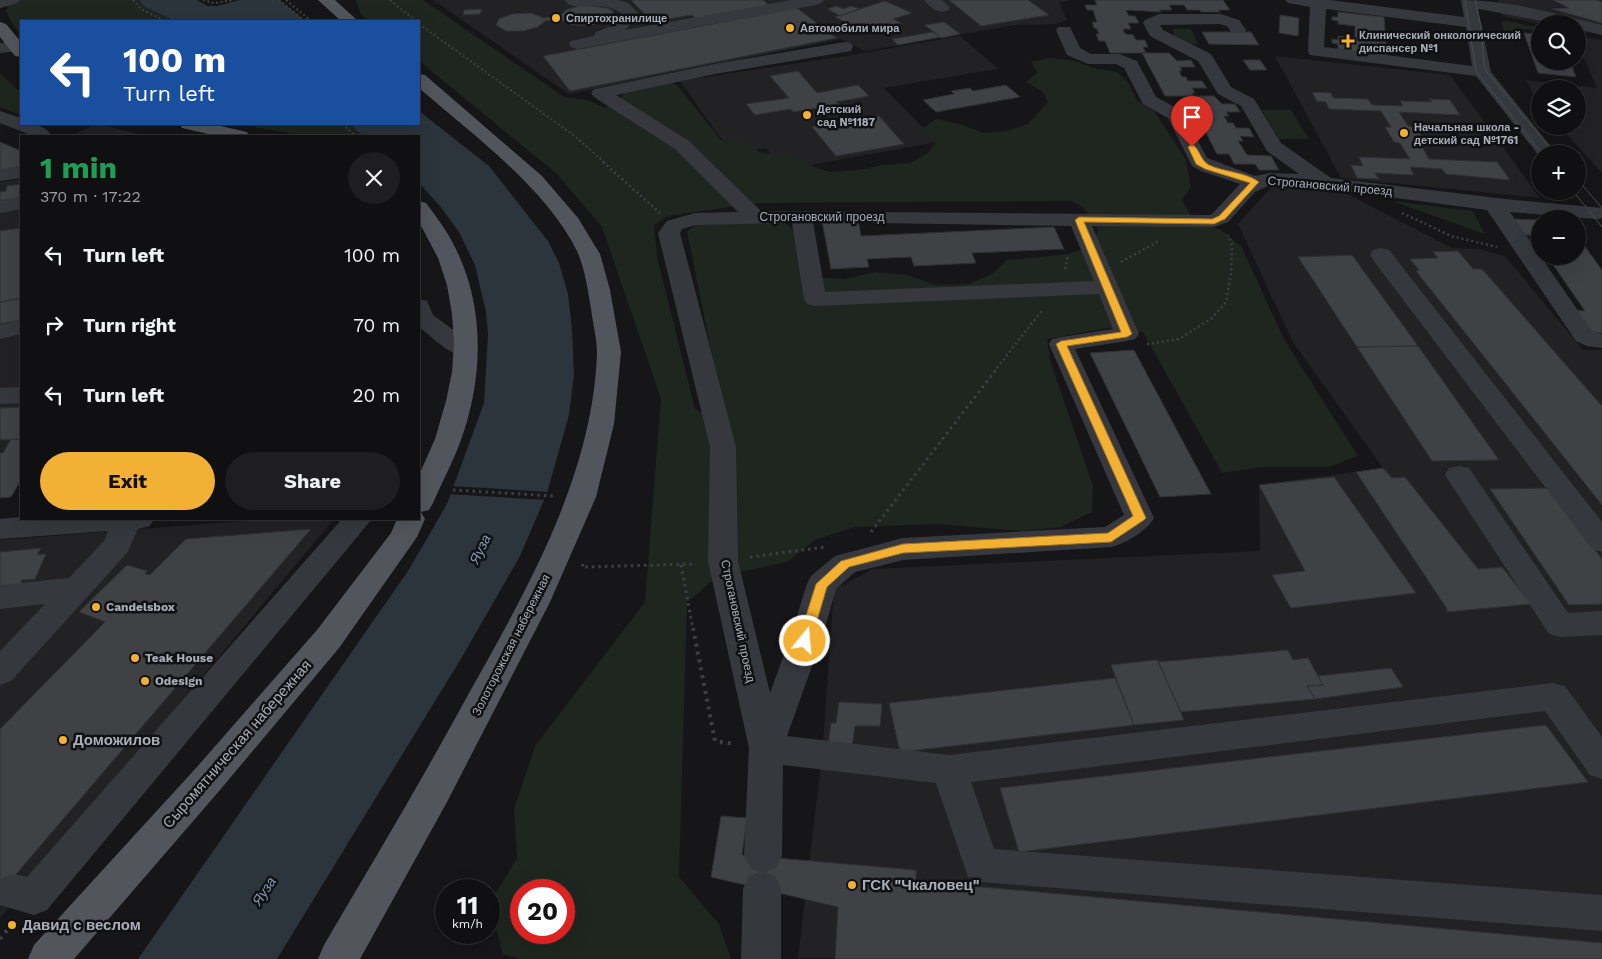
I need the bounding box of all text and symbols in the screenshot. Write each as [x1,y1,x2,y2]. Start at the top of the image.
marker: Спиртохранилище [550,12,562,24]
place label: Спиртохранилище [566,12,667,25]
map controls [1531,15,1586,265]
button: search [1531,15,1586,70]
marker: Автомобили мира [784,22,796,34]
place label: Автомобили мира [800,22,900,35]
place label: Клинический онкологический диспансер №1 [1359,29,1521,55]
marker: Клинический онкологический диспансер №1 [1341,34,1355,48]
text: 100 m [123,39,226,81]
icon: left [40,40,105,105]
button: layers [1531,80,1586,135]
text: Turn left [123,81,215,106]
pin [1171,96,1213,147]
place label: Детский сад №1187 [817,103,875,129]
icon: arrive [1178,103,1206,131]
marker: Детский сад №1187 [801,109,813,121]
place label: Начальная школа - детский сад №1761 [1414,121,1519,147]
marker: Начальная школа - детский сад №1761 [1398,127,1410,139]
button: + [1531,145,1586,200]
text: 1 min [40,150,117,185]
button: close [348,152,400,204]
street label: Строгановский проезд [1267,174,1393,198]
text: 370 m · 17:22 [40,187,141,206]
street label: Строгановский проезд [759,210,885,224]
button: − [1531,210,1586,265]
icon: left [40,241,68,269]
text: Turn left [83,244,164,267]
text: 100 m [344,244,400,267]
icon: right [40,311,68,339]
text: Turn right [83,314,176,337]
text: 70 m [353,314,400,337]
icon: left [40,381,68,409]
text: Turn left [83,384,164,407]
text: 20 m [353,384,400,407]
button: Exit [40,452,215,510]
button: Share [225,452,400,510]
water label: Яуза [466,532,494,567]
street label: Строгановский проезд [718,558,758,684]
street label: Золоторожская набережная [469,572,553,718]
place label: Candelsbox [106,600,175,614]
marker: Candelsbox [90,601,102,613]
position arrow [778,614,830,666]
place label: Teak House [145,651,213,665]
marker: Teak House [129,652,141,664]
street label: Сыромятническая набережная [159,656,315,832]
place label: Odesign [155,674,202,688]
marker: Odesign [139,675,151,687]
place label: Доможилов [73,731,160,749]
marker: Доможилов [57,734,69,746]
water label: Яуза [248,874,279,909]
place label: ГСК "Чкаловец" [862,876,980,894]
speed limit sign: 20 [510,879,575,944]
marker: ГСК "Чкаловец" [846,879,858,891]
text: 11 [457,891,478,920]
place label: Давид с веслом [22,916,141,934]
text: km/h [452,917,483,931]
marker: Давид с веслом [6,919,18,931]

